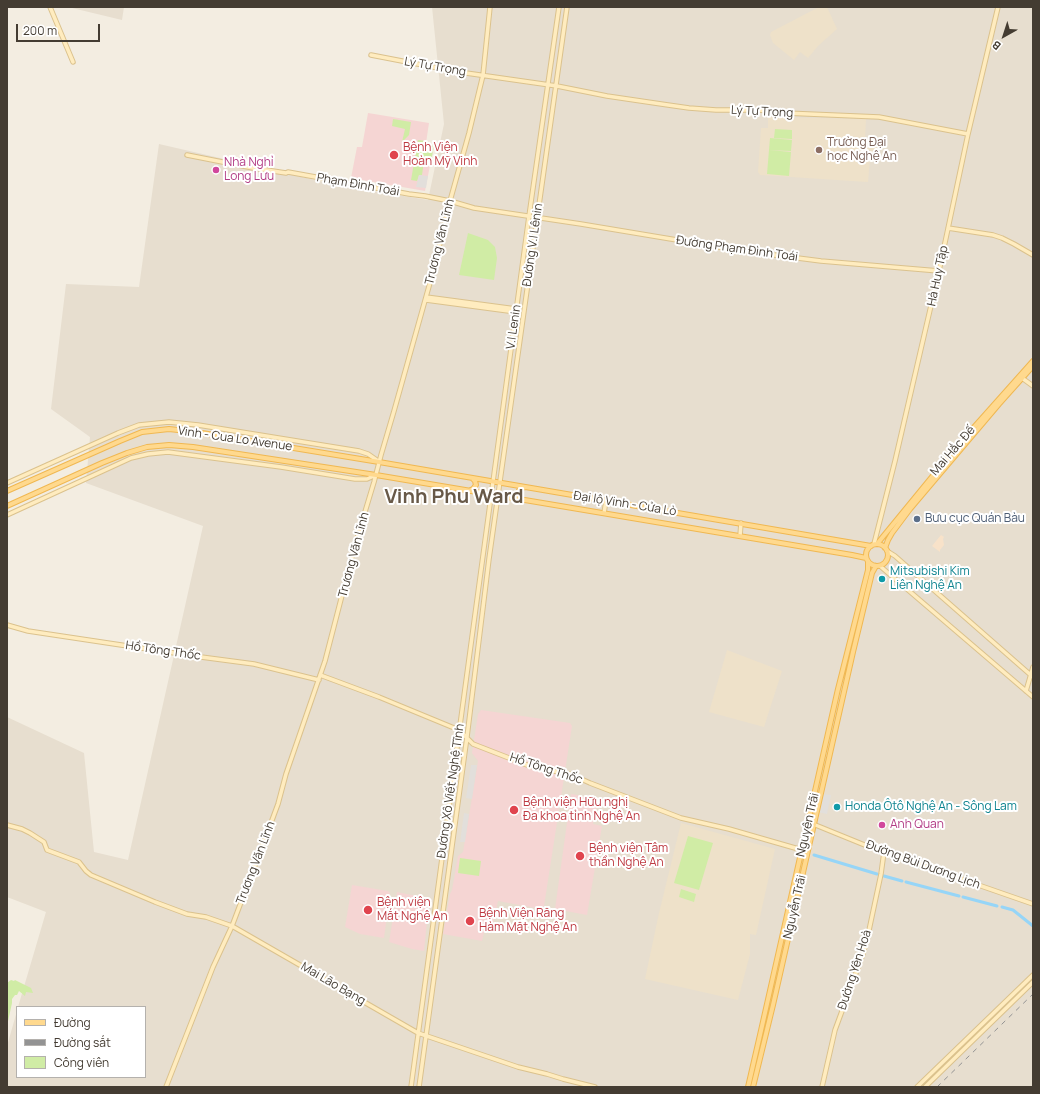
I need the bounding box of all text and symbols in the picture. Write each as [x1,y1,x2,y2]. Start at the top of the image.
scale bar [18,16,102,42]
north arrow [984,16,1024,56]
text: 200 m [23,22,57,39]
text: B [989,38,1004,54]
street label: Lý Tự Trọng [403,54,467,80]
street label: Lý Tự Trọng [730,103,794,121]
place label: Trường Đại học Nghệ An [827,136,897,164]
place label: Bệnh Viện Hoàn Mỹ Vinh [403,141,477,169]
marker: Trường Đại học Nghệ An [814,145,824,155]
marker: Bệnh Viện Hoàn Mỹ Vinh [388,149,400,161]
place label: Nhà Nghỉ Long Lưu [224,156,274,184]
marker: Nhà Nghỉ Long Lưu [211,165,221,175]
street label: Phạm Đình Toái [315,171,401,199]
street label: Trương Văn Lĩnh [422,198,458,286]
street label: Đường V.I Lênin [520,202,546,288]
street label: Đường Phạm Đình Toái [675,233,799,265]
street label: Hà Huy Tập [925,244,951,308]
street label: V.I Lenin [504,304,524,350]
street label: Mai Hắc Đế [928,423,978,479]
street label: Vinh - Cua Lo Avenue [177,424,293,454]
district label: Vinh Phu Ward [384,485,524,509]
street label: Đại lộ Vinh - Cửa Lò [572,489,678,519]
street label: Trương Văn Lĩnh [336,511,372,599]
place label: Bưu cục Quán Bàu [925,512,1025,526]
marker: Bưu cục Quán Bàu [912,514,922,524]
place label: Mitsubishi Kim Liên Nghệ An [890,565,970,593]
marker: Mitsubishi Kim Liên Nghệ An [877,574,887,584]
street label: Hồ Tông Thốc [125,639,201,663]
street label: Đường Xô Viết Nghệ Tĩnh [434,723,468,859]
street label: Hồ Tông Thốc [508,750,584,788]
street label: Nguyên Trãi [794,792,822,858]
place label: Bệnh viện Hữu nghị Đa khoa tỉnh Nghệ An [523,796,640,824]
place label: Honda Ôtô Nghệ An - Sông Lam [845,800,1017,814]
marker: Honda Ôtô Nghệ An - Sông Lam [832,802,842,812]
marker: Bệnh viện Hữu nghị Đa khoa tỉnh Nghệ An [508,804,520,816]
place label: Anh Quan [890,818,944,832]
street label: Trương Văn Lĩnh [234,819,278,907]
marker: Anh Quan [877,820,887,830]
street label: Đường Bùi Dương Lịch [864,838,982,892]
place label: Bệnh viện Tâm thần Nghệ An [589,842,668,870]
marker: Bệnh viện Tâm thần Nghệ An [574,850,586,862]
street label: Nguyễn Trãi [781,874,809,940]
place label: Bệnh viện Mắt Nghệ An [377,896,448,924]
marker: Bệnh viện Mắt Nghệ An [362,904,374,916]
place label: Bệnh Viện Răng Hàm Mặt Nghệ An [479,907,577,935]
marker: Bệnh Viện Răng Hàm Mặt Nghệ An [464,915,476,927]
street label: Đường Yên Hoà [835,928,875,1012]
street label: Mai Lão Bạng [298,960,368,1008]
legend [16,1006,146,1078]
text: Đường [54,1014,91,1031]
text: Đường sắt [54,1034,111,1051]
text: Công viên [54,1054,109,1071]

